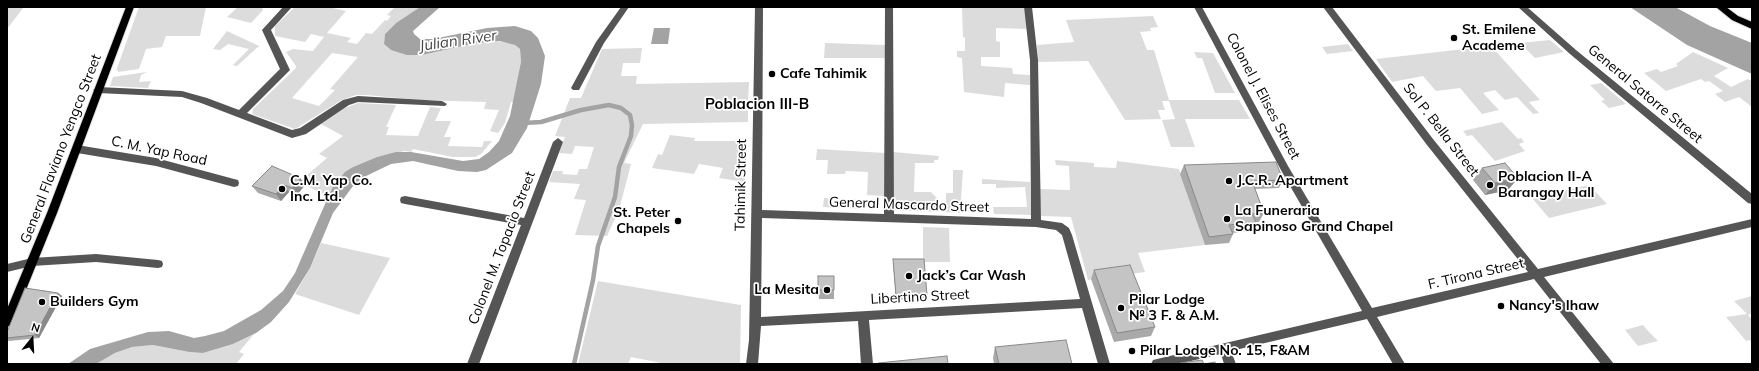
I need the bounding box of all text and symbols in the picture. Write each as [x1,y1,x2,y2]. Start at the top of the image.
place label: St. Emilene Academe [1462,22,1536,54]
water label: Julian River [418,27,498,55]
street label: Colonel J. Elises Street [1222,30,1304,162]
marker: St. Emilene Academe [1449,33,1459,43]
street label: General Satorre Street [1584,41,1706,147]
street label: General Flaviano Yengco Street [17,52,105,246]
place label: Cafe Tahimik [780,66,867,82]
marker: Cafe Tahimik [767,69,777,79]
street label: Sol P. Bella Street [1399,80,1483,180]
district label: Poblacion III-B [705,95,809,113]
street label: C. M. Yap Road [110,133,208,169]
street label: Tahimik Street [732,139,750,231]
street label: Colonel M. Topacio Street [465,169,539,327]
place label: Poblacion II-A Barangay Hall [1498,169,1594,202]
place label: C.M. Yap Co. Inc. Ltd. [290,173,372,206]
place label: J.C.R. Apartment [1237,173,1348,189]
marker: J.C.R. Apartment [1224,176,1234,186]
marker: Poblacion II-A Barangay Hall [1485,180,1495,190]
marker: C.M. Yap Co. Inc. Ltd. [277,184,287,194]
street label: General Mascardo Street [829,194,989,216]
place label: La Funeraria Sapinoso Grand Chapel [1235,203,1393,236]
place label: St. Peter Chapels [613,205,670,238]
marker: La Funeraria Sapinoso Grand Chapel [1222,214,1232,224]
marker: St. Peter Chapels [673,216,683,226]
street label: F. Tirona Street [1426,255,1526,293]
place label: Jack’s Car Wash [917,268,1026,284]
marker: Jack’s Car Wash [904,271,914,281]
place label: La Mesita [754,282,819,298]
marker: La Mesita [822,285,832,295]
street label: Libertino Street [870,286,970,308]
place label: Pilar Lodge № 3 F. & A.M. [1129,292,1219,324]
place label: Builders Gym [50,294,138,310]
marker: Builders Gym [37,297,47,307]
place label: Nancy's Ihaw [1509,298,1599,314]
marker: Nancy's Ihaw [1496,301,1506,311]
marker: Pilar Lodge № 3 F. & A.M. [1116,303,1126,313]
north arrow [12,319,52,359]
text: N [30,320,42,336]
place label: Pilar Lodge No. 15, F&AM [1140,343,1310,359]
marker: Pilar Lodge No. 15, F&AM [1127,346,1137,356]

